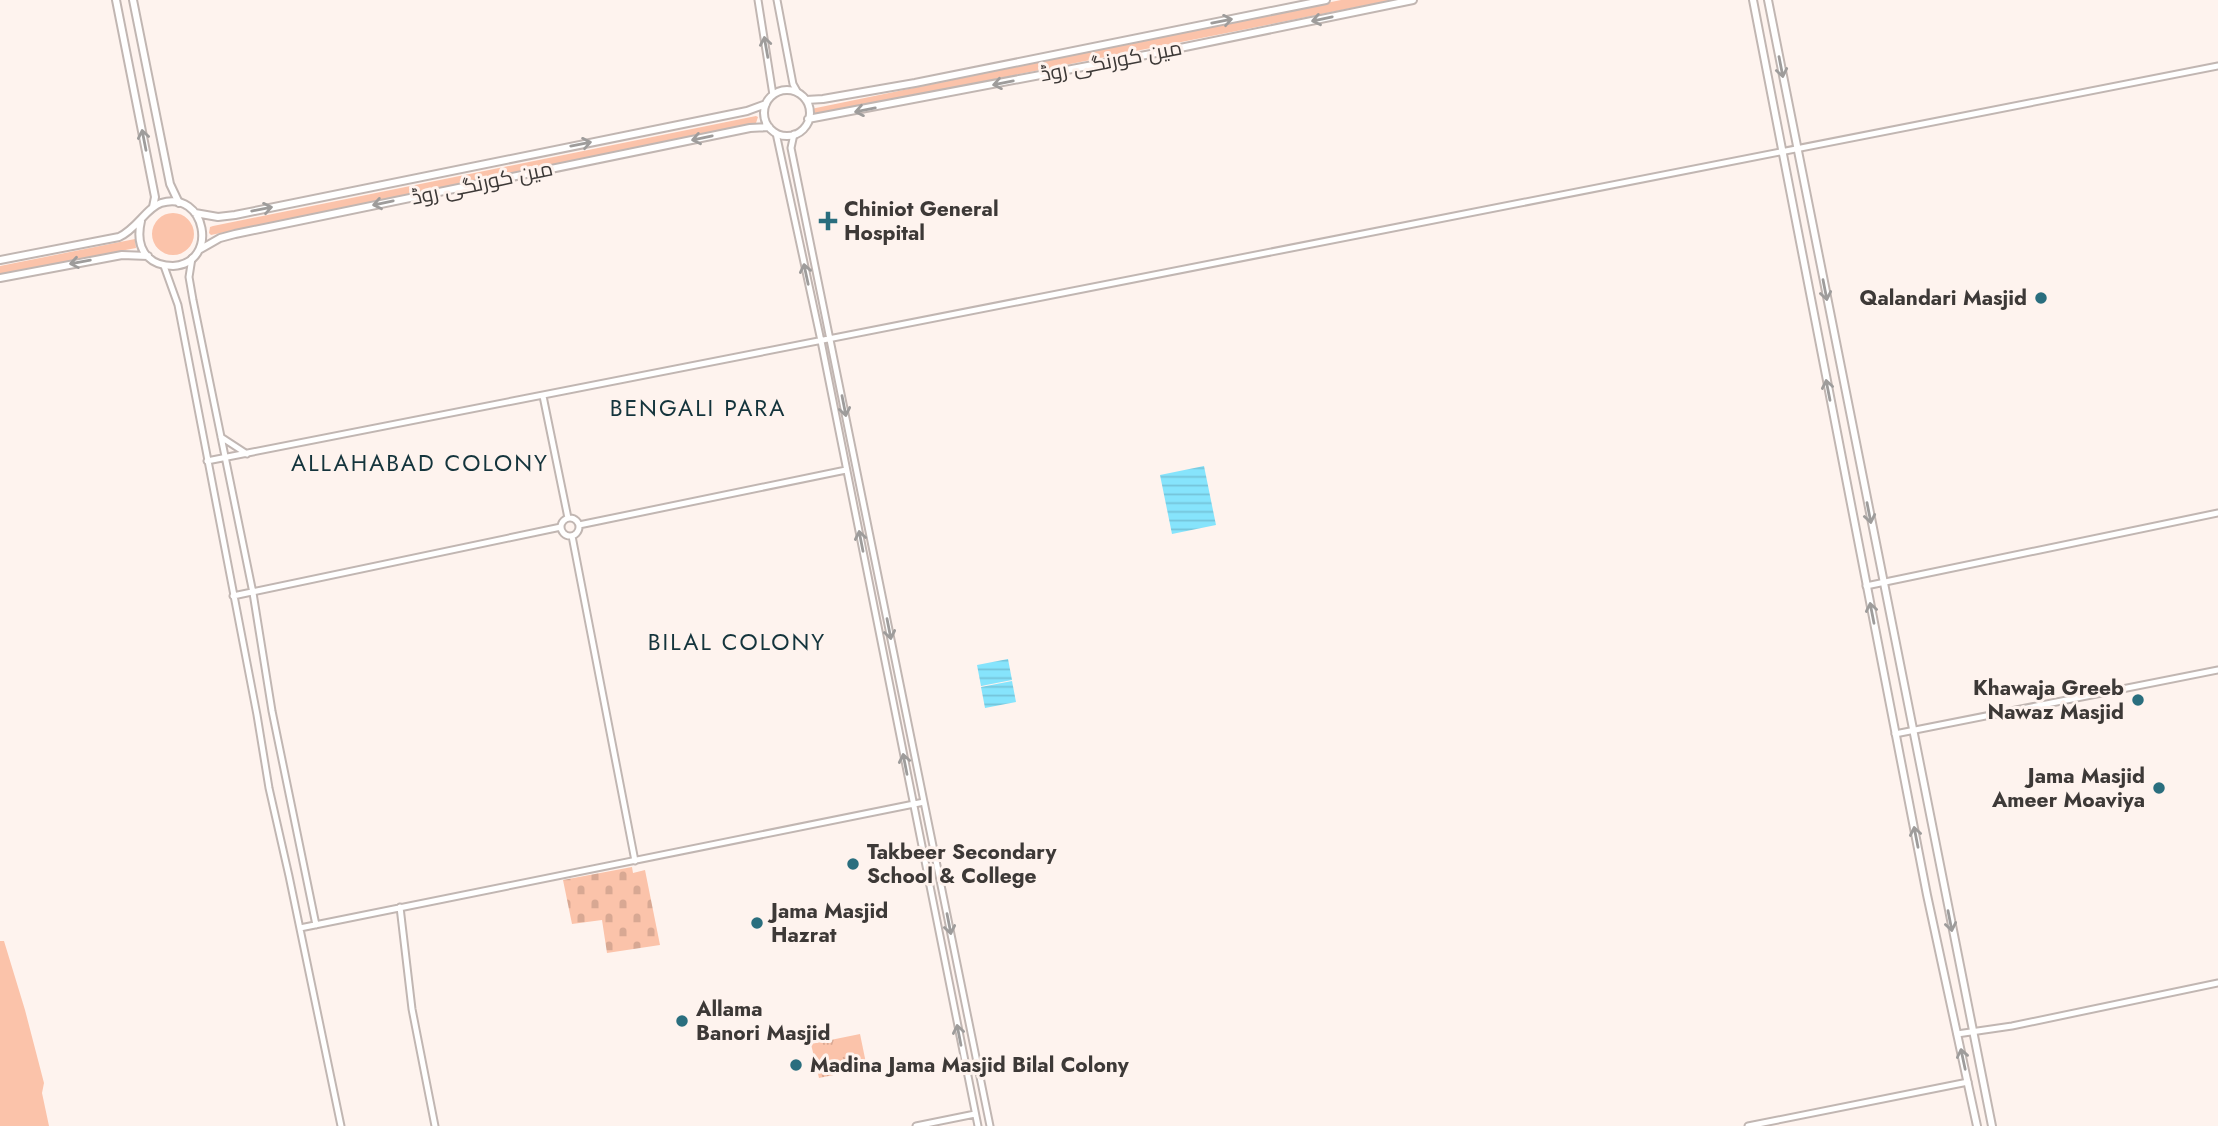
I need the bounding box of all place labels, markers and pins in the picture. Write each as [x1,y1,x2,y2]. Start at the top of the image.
place label: Chiniot General Hospital [844,194,999,248]
marker: Chiniot General Hospital [818,211,838,231]
place label: Qalandari Masjid [1859,283,2027,313]
marker: Qalandari Masjid [2033,290,2049,306]
place label: Khawaja Greeb Nawaz Masjid [1973,673,2124,727]
marker: Khawaja Greeb Nawaz Masjid [2130,692,2146,708]
place label: Jama Masjid Ameer Moaviya [1991,761,2145,815]
marker: Jama Masjid Ameer Moaviya [2151,780,2167,796]
place label: Takbeer Secondary School & College [867,837,1058,891]
marker: Takbeer Secondary School & College [845,856,861,872]
place label: Jama Masjid Hazrat [767,896,888,950]
marker: Jama Masjid Hazrat [749,915,765,931]
place label: Allama Banori Masjid [695,994,831,1048]
marker: Allama Banori Masjid [674,1013,690,1029]
place label: Madina Jama Masjid Bilal Colony [810,1050,1130,1080]
marker: Madina Jama Masjid Bilal Colony [788,1057,804,1073]

